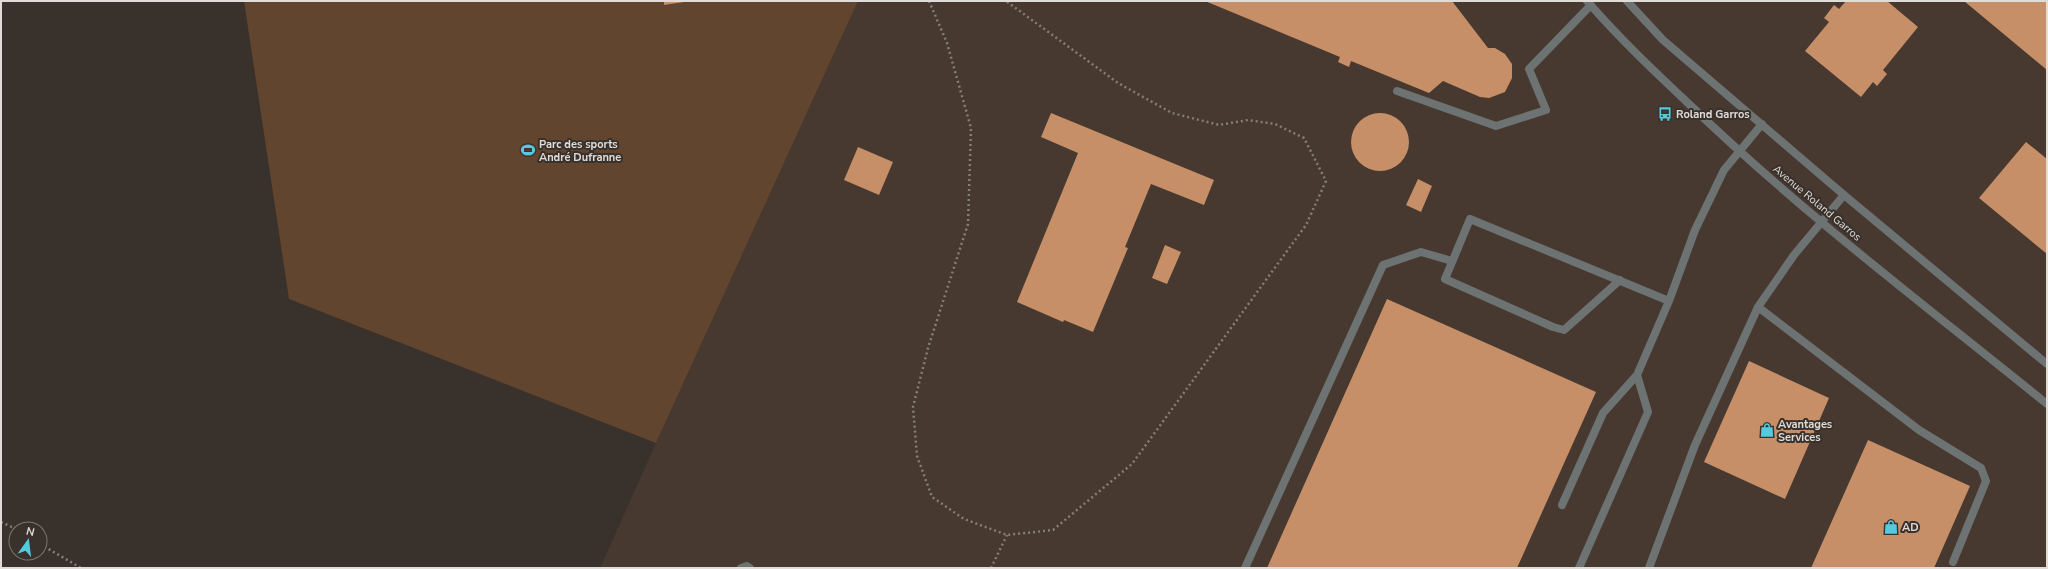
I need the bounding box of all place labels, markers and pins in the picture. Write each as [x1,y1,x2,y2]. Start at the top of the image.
bus stop icon: Roland Garros [1657,106,1673,122]
place label: Roland Garros [1676,107,1750,122]
place label: Parc des sports André Dufranne [539,137,621,165]
sports icon: Parc des sports André Dufranne [520,142,536,158]
place label: Avantages Services [1778,417,1832,445]
shop icon: Avantages Services [1759,422,1775,438]
shop icon: AD [1883,519,1899,535]
place label: AD [1902,520,1919,535]

